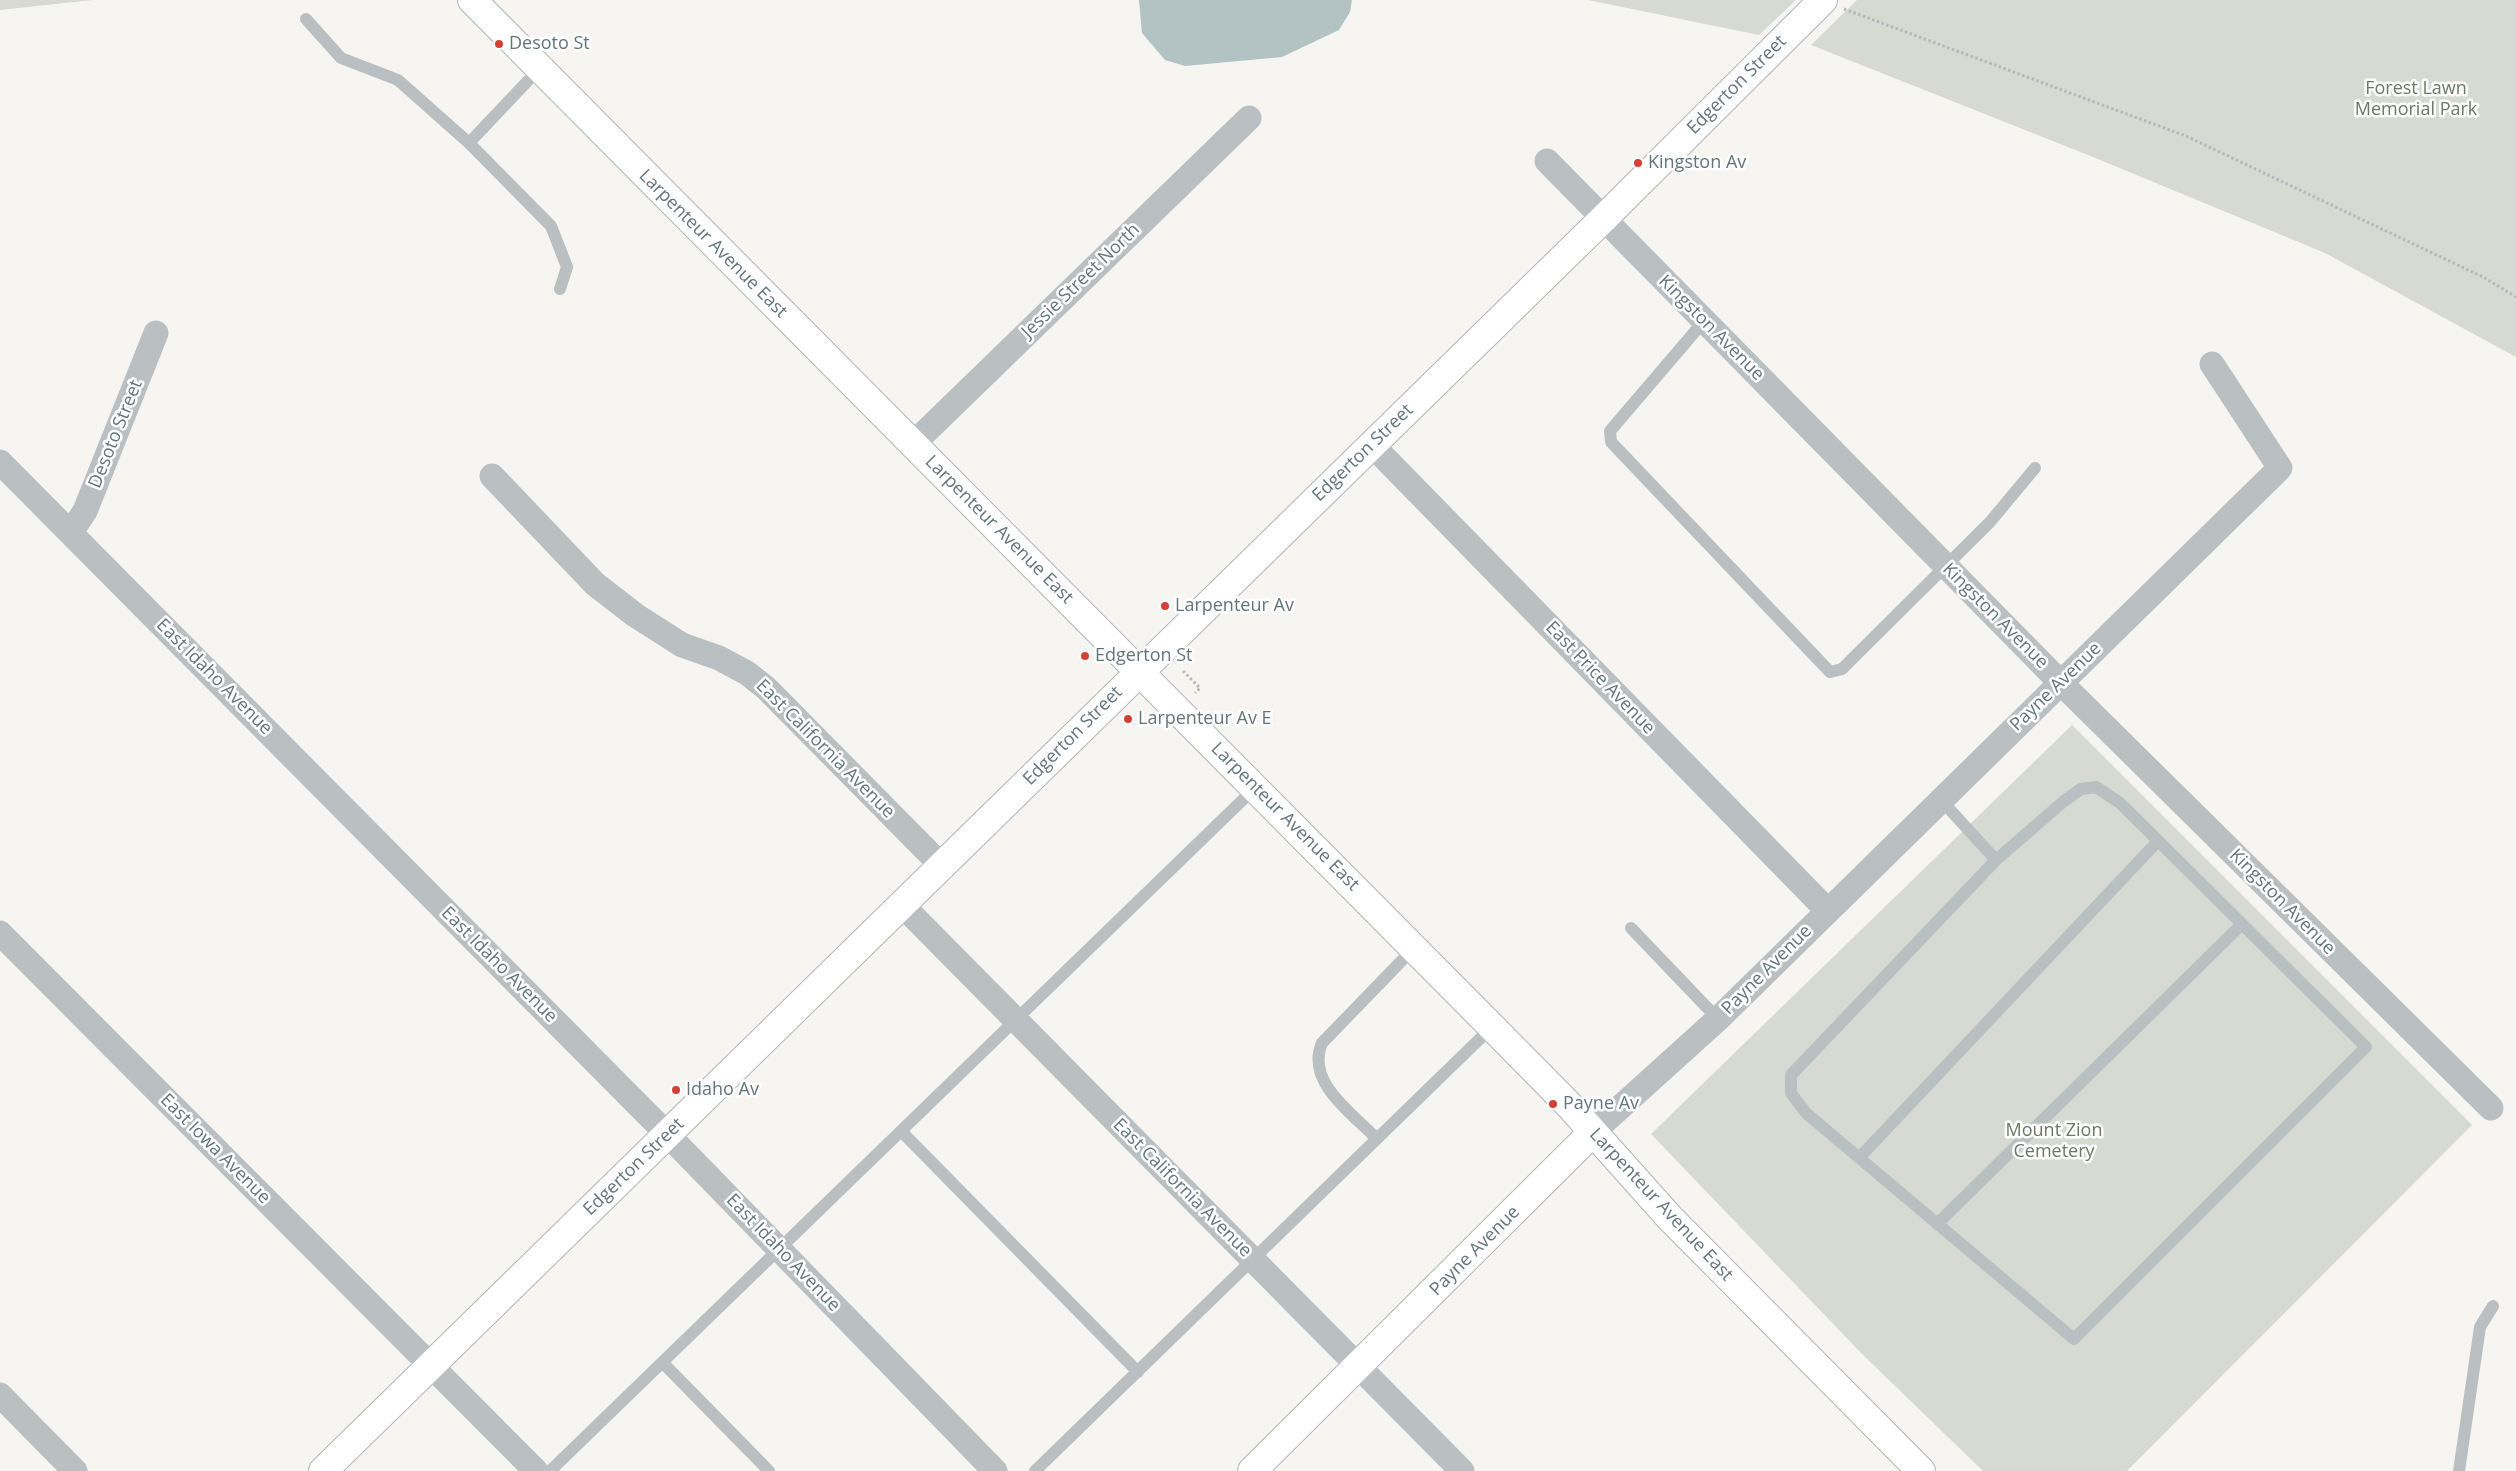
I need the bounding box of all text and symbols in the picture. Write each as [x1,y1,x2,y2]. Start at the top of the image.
street label: Edgerton Street [1683,31,1791,139]
place label: Desoto St [509,33,590,55]
marker: Desoto St [493,38,505,50]
park label: Forest Lawn Memorial Park [2355,78,2477,120]
place label: Kingston Av [1648,152,1746,174]
marker: Kingston Av [1632,157,1644,169]
street label: Larpenteur Avenue East [634,165,792,323]
street label: Jessie Street North [1018,219,1144,343]
street label: Kingston Avenue [1654,271,1768,385]
street label: Desoto Street [84,377,148,491]
street label: Edgerton Street [1308,400,1418,506]
street label: Larpenteur Avenue East [920,451,1078,609]
street label: Kingston Avenue [1938,559,2052,673]
place label: Larpenteur Av [1175,595,1294,617]
marker: Larpenteur Av [1159,600,1171,612]
street label: East Idaho Avenue [152,615,276,739]
street label: East Price Avenue [1541,617,1659,739]
street label: Payne Avenue [2006,638,2106,736]
place label: Edgerton St [1095,645,1192,667]
marker: Edgerton St [1079,650,1091,662]
street label: East California Avenue [751,675,899,823]
street label: Edgerton Street [1019,682,1127,790]
place label: Larpenteur Av E [1138,708,1272,730]
marker: Larpenteur Av E [1122,713,1134,725]
street label: Larpenteur Avenue East [1206,738,1364,896]
street label: Kingston Avenue [2225,845,2339,959]
street label: East Idaho Avenue [437,903,561,1027]
street label: Payne Avenue [1718,921,1816,1019]
place label: Idaho Av [686,1079,759,1101]
marker: Idaho Av [670,1084,682,1096]
street label: East Iowa Avenue [155,1089,275,1209]
place label: Payne Av [1563,1093,1639,1115]
marker: Payne Av [1547,1098,1559,1110]
street label: Edgerton Street [579,1114,689,1220]
street label: East California Avenue [1108,1114,1256,1262]
park label: Mount Zion Cemetery [2006,1120,2102,1162]
street label: Larpenteur Avenue East [1585,1124,1737,1286]
street label: East Idaho Avenue [721,1190,845,1316]
street label: Payne Avenue [1426,1202,1524,1300]

